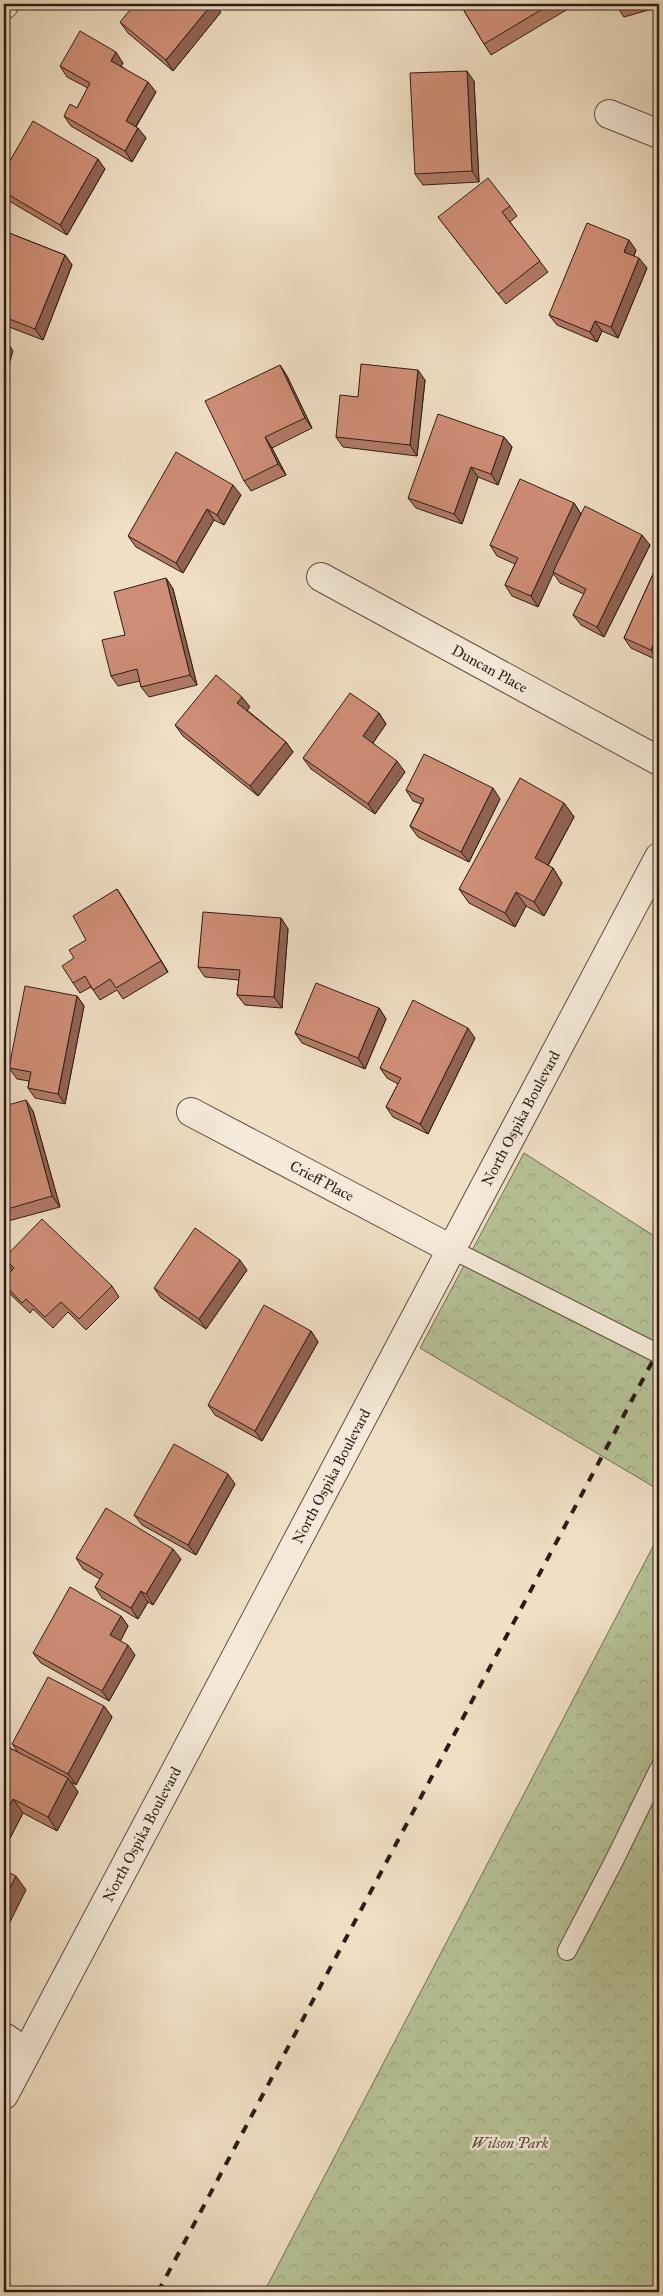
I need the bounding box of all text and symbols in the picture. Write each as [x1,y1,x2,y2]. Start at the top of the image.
street label: Duncan Place [449,641,531,697]
street label: North Ospika Boulevard [478,1047,564,1189]
street label: Crieff Place [287,1157,357,1205]
street label: North Ospika Boulevard [288,1405,375,1547]
street label: North Ospika Boulevard [99,1763,185,1905]
park label: Wilson Park [472,2134,549,2152]

